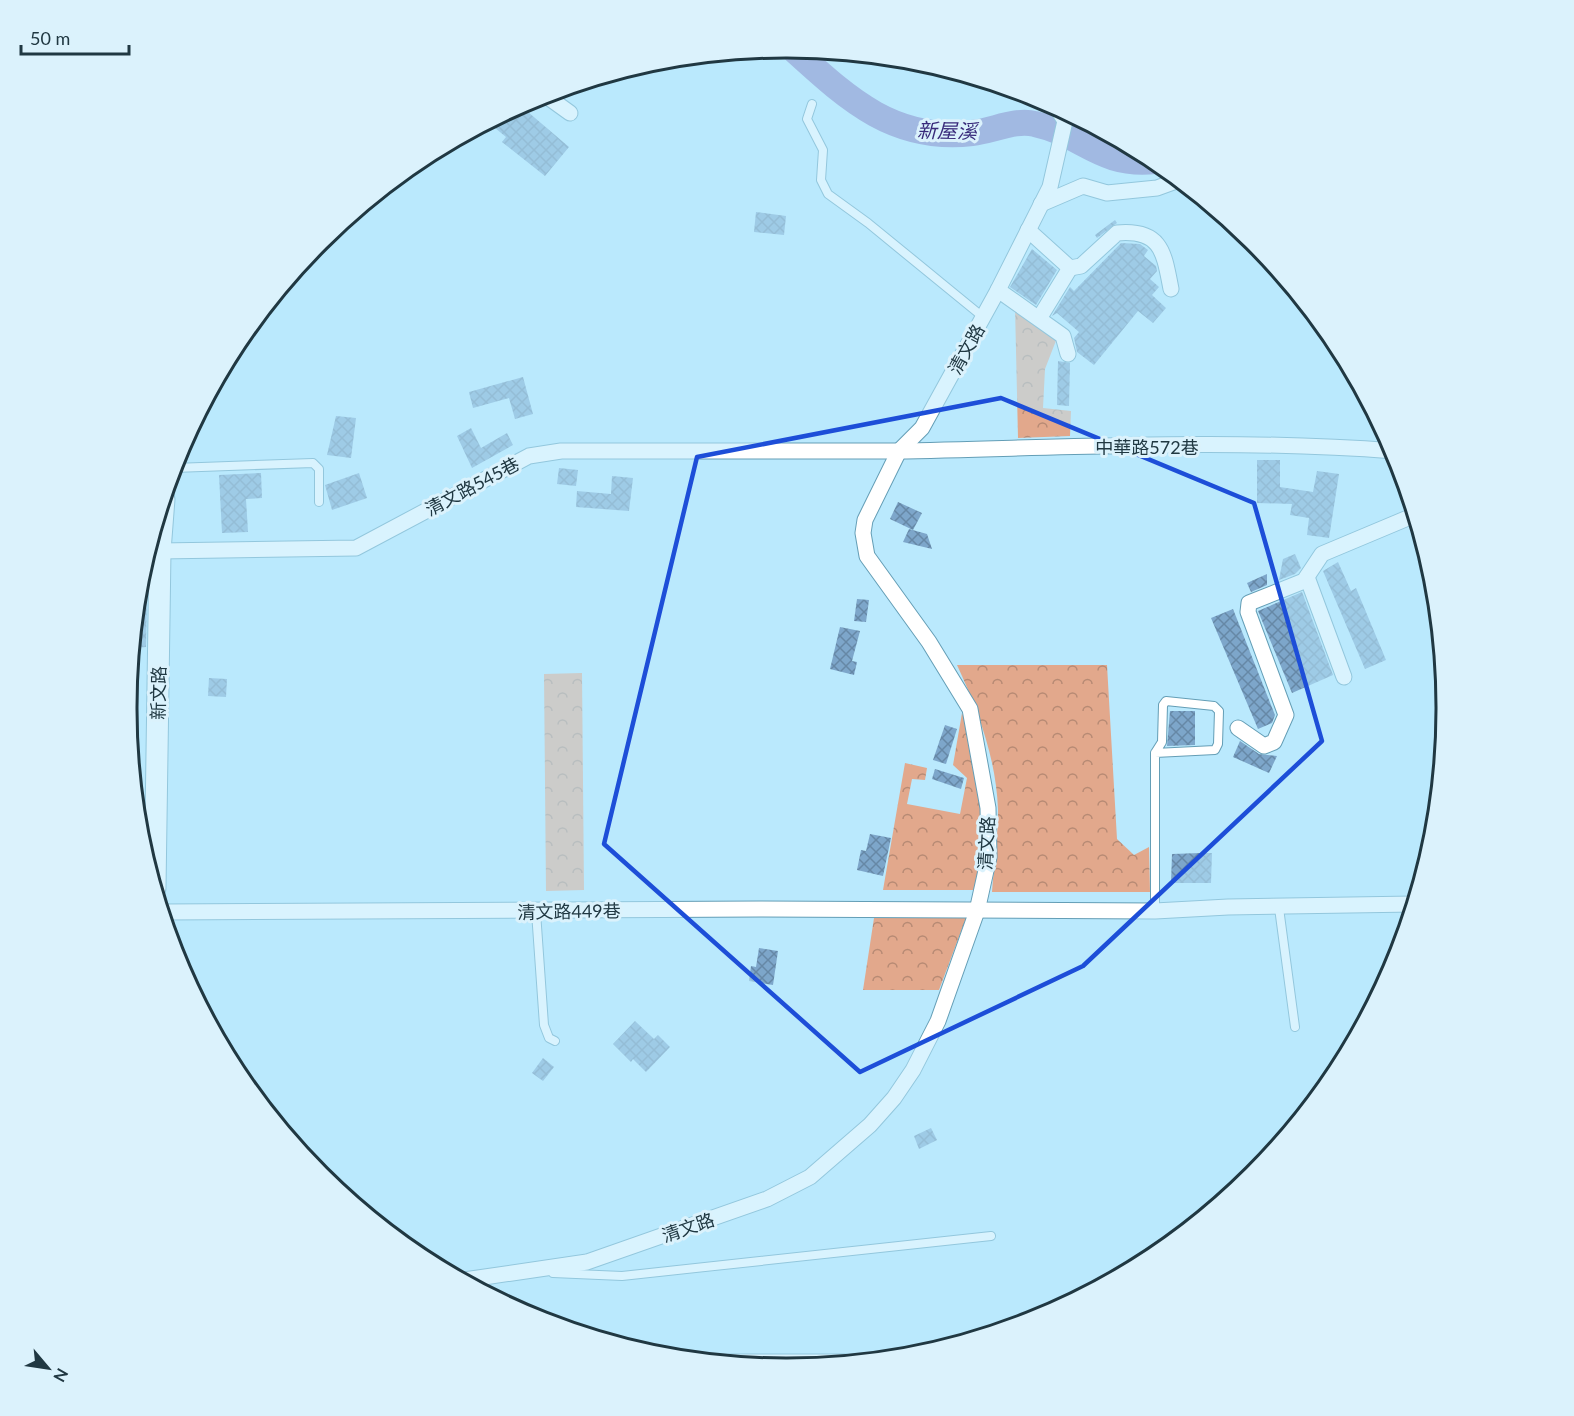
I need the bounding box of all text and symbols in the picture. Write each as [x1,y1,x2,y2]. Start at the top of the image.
scale bar [21,18,129,56]
text: 50 m [30,27,70,49]
water label: 新屋溪 [917,117,980,143]
street label: 清文路 [943,320,989,378]
street label: 中華路572巷 [1095,436,1199,458]
street label: 清文路545巷 [421,452,523,520]
street label: 新文路 [147,666,169,720]
street label: 清文路 [974,815,998,871]
street label: 清文路449巷 [517,899,621,923]
street label: 清文路 [659,1208,717,1246]
north arrow [18,1338,78,1398]
text: N [50,1366,73,1386]

